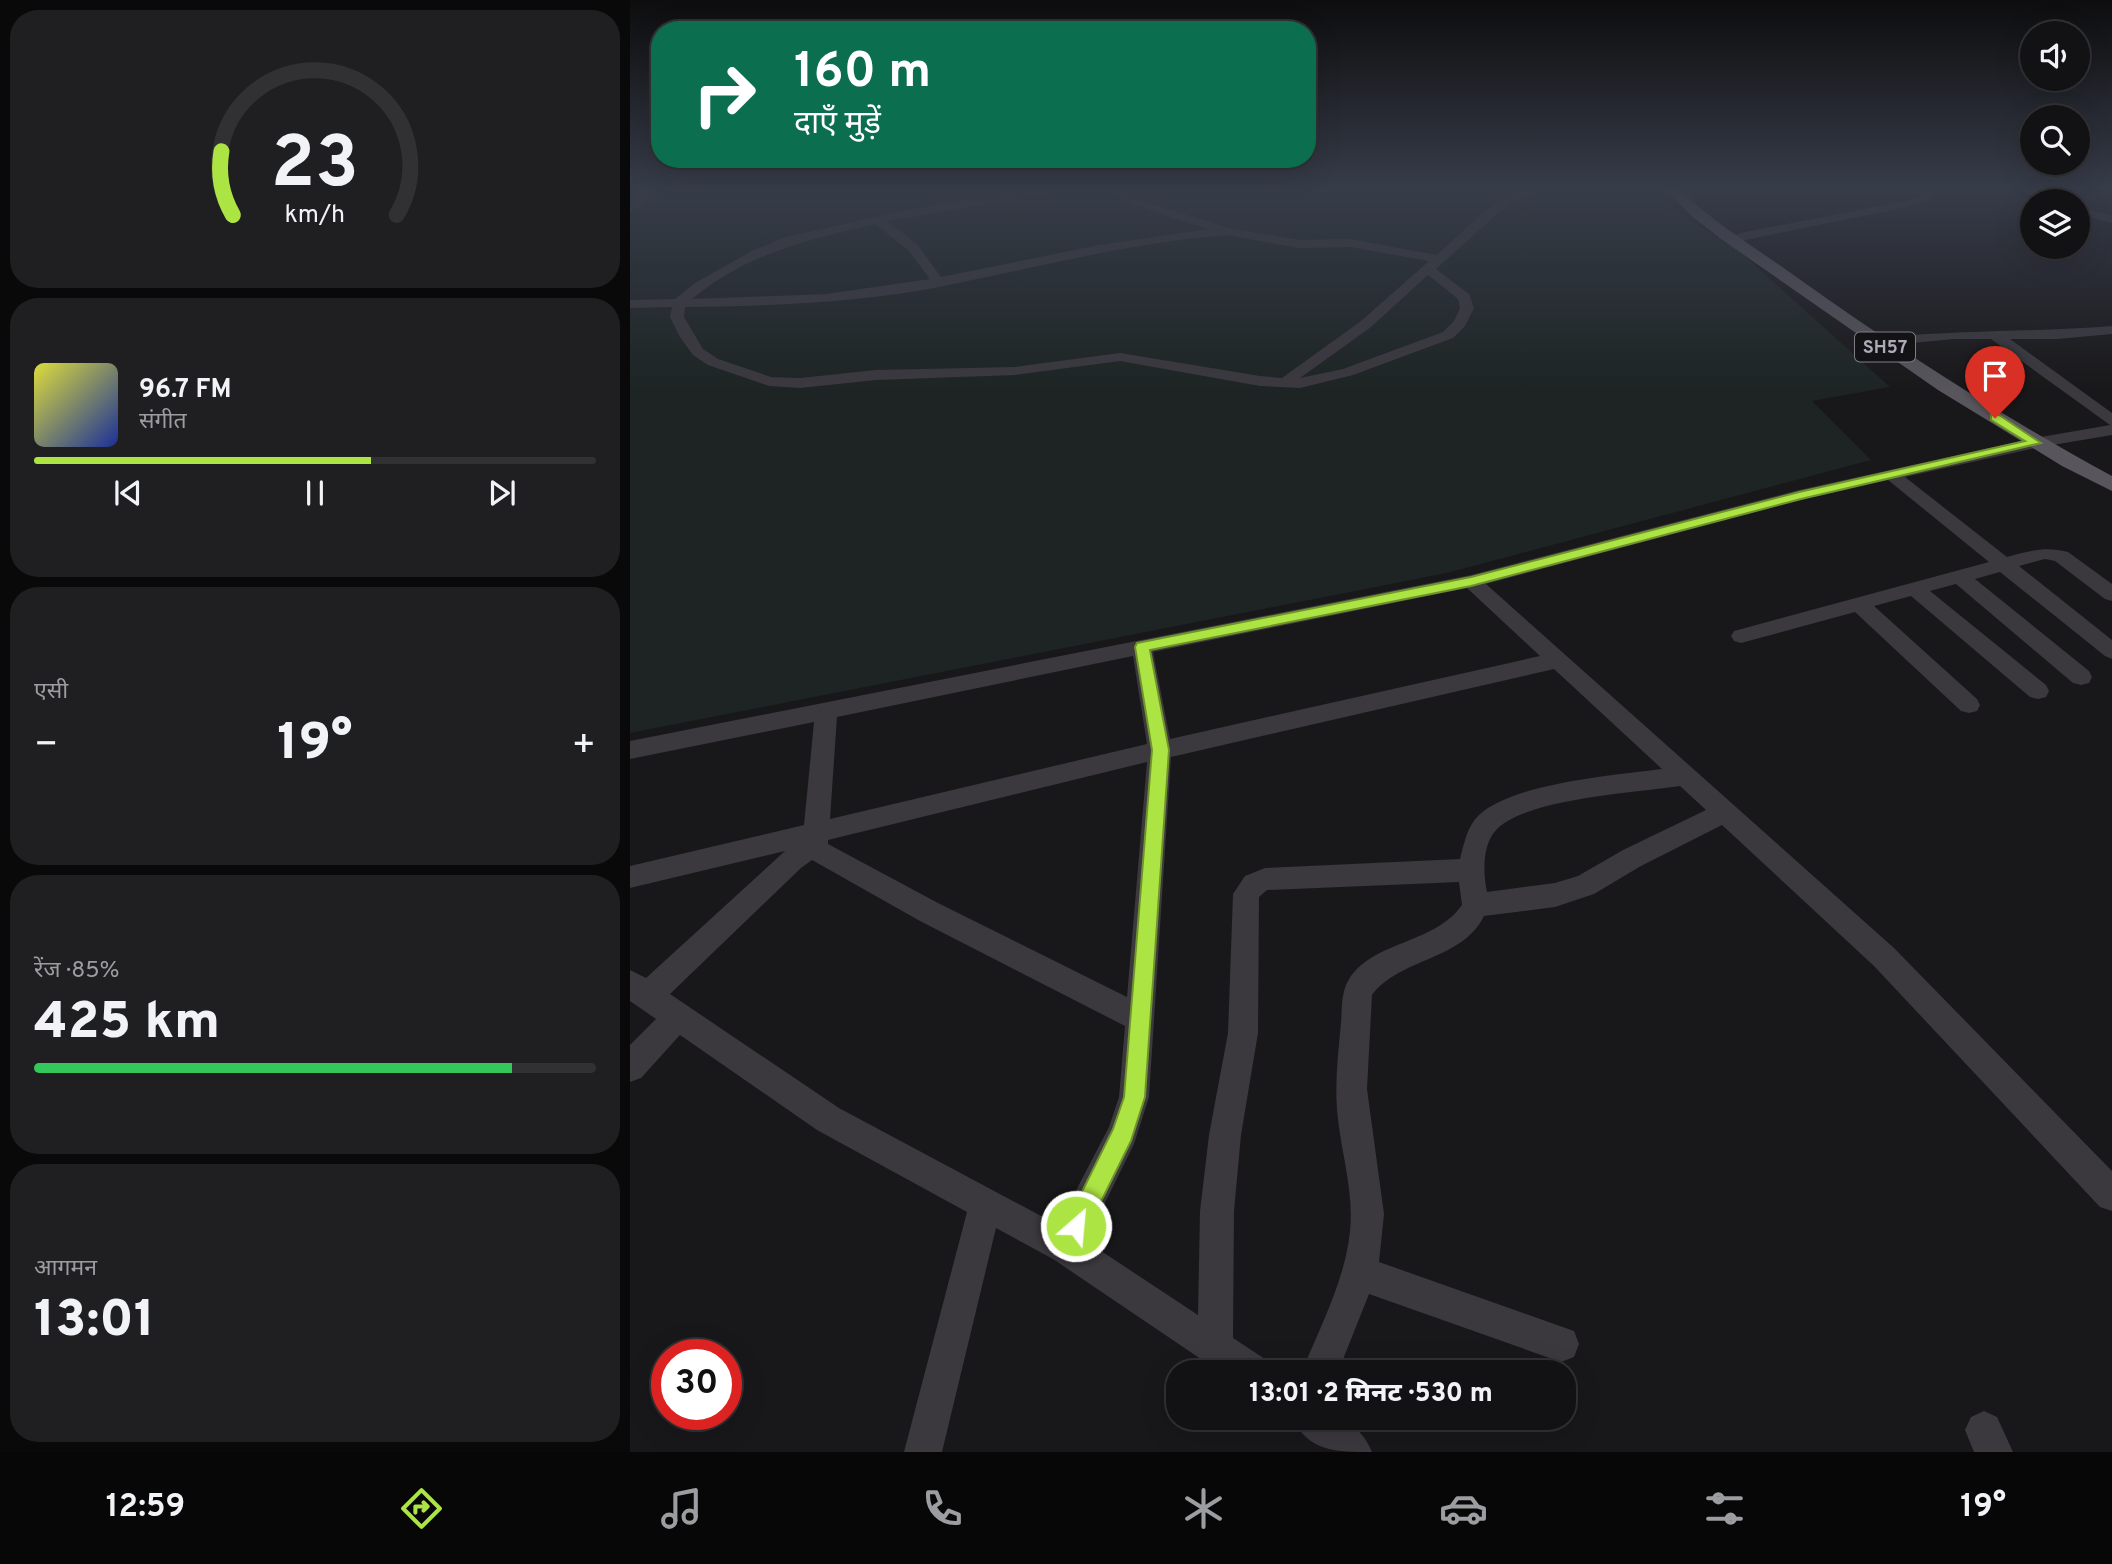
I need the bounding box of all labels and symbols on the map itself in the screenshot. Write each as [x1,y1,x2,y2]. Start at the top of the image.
road number: SH57 [1855,332,1915,362]
pin [1965,346,2025,418]
position arrow [1039,1189,1113,1263]
speed limit sign: 30 [651,1339,742,1430]

